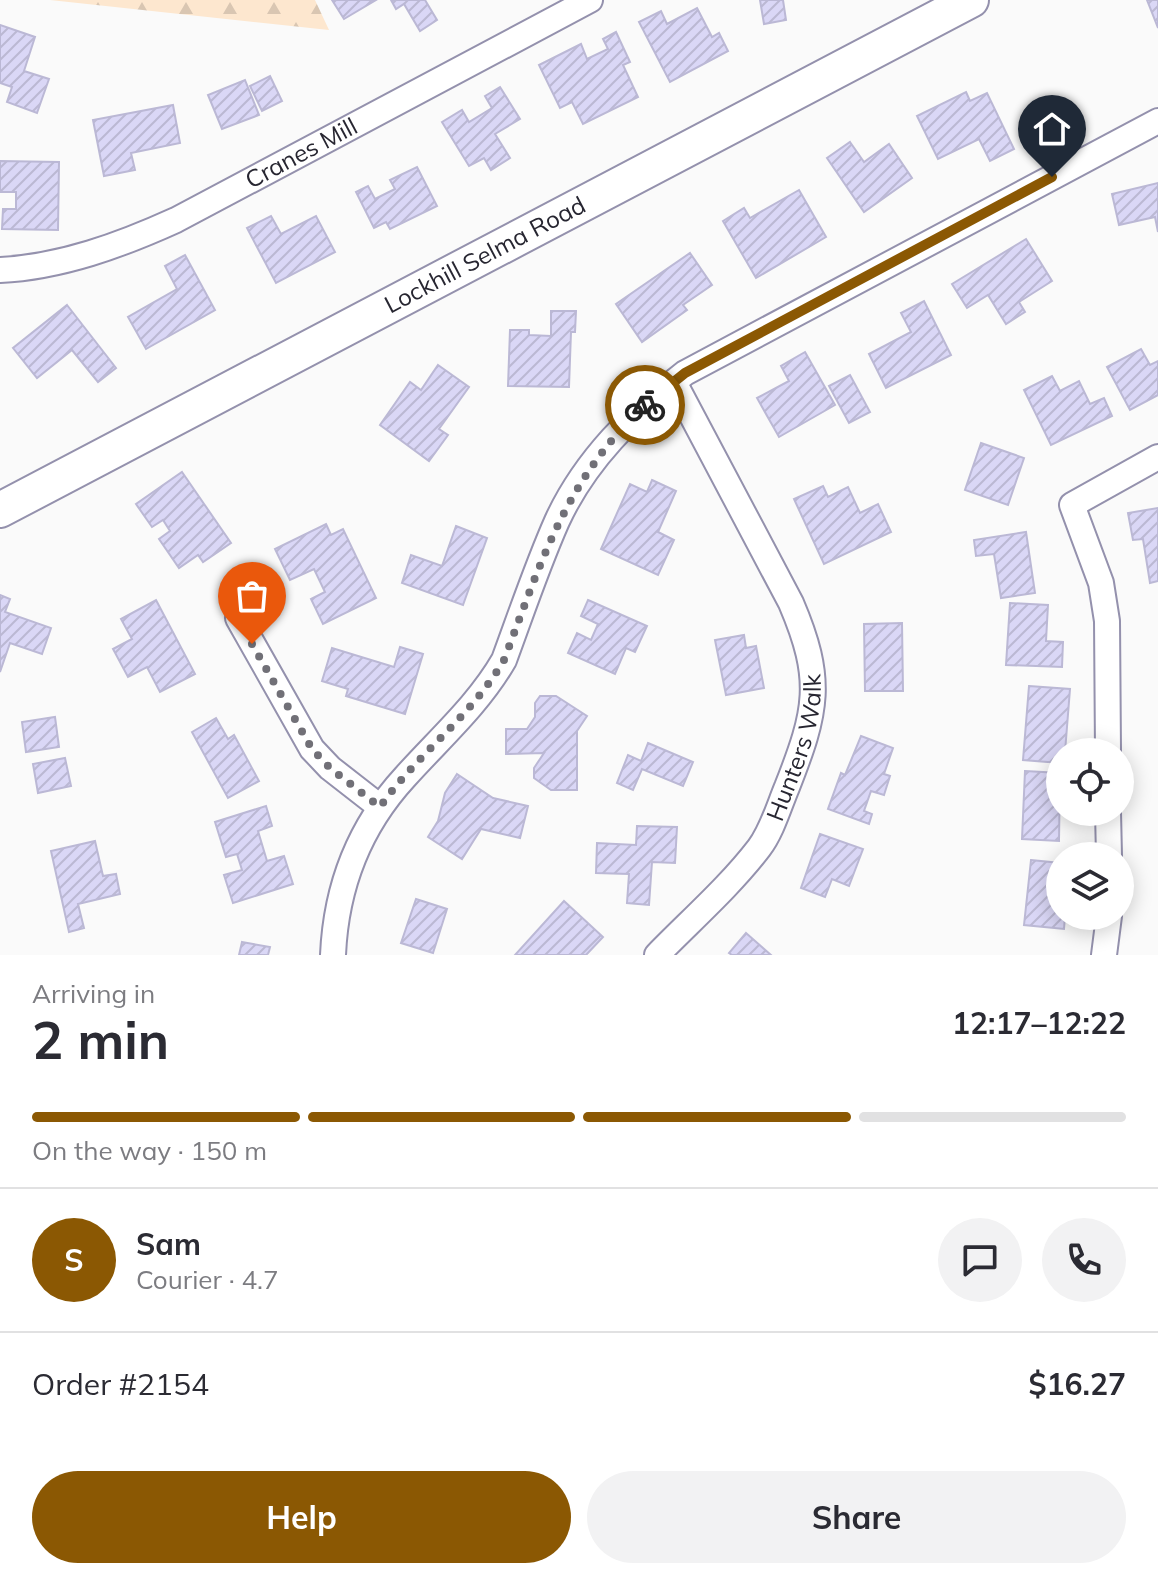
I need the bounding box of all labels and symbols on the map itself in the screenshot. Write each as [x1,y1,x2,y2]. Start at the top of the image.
pin [1018,95,1086,177]
street label: Cranes Mill [240,111,362,194]
street label: Lockhill Selma Road [379,189,590,319]
courier [605,365,685,445]
pin [218,562,286,644]
street label: Hunters Walk [759,673,827,825]

